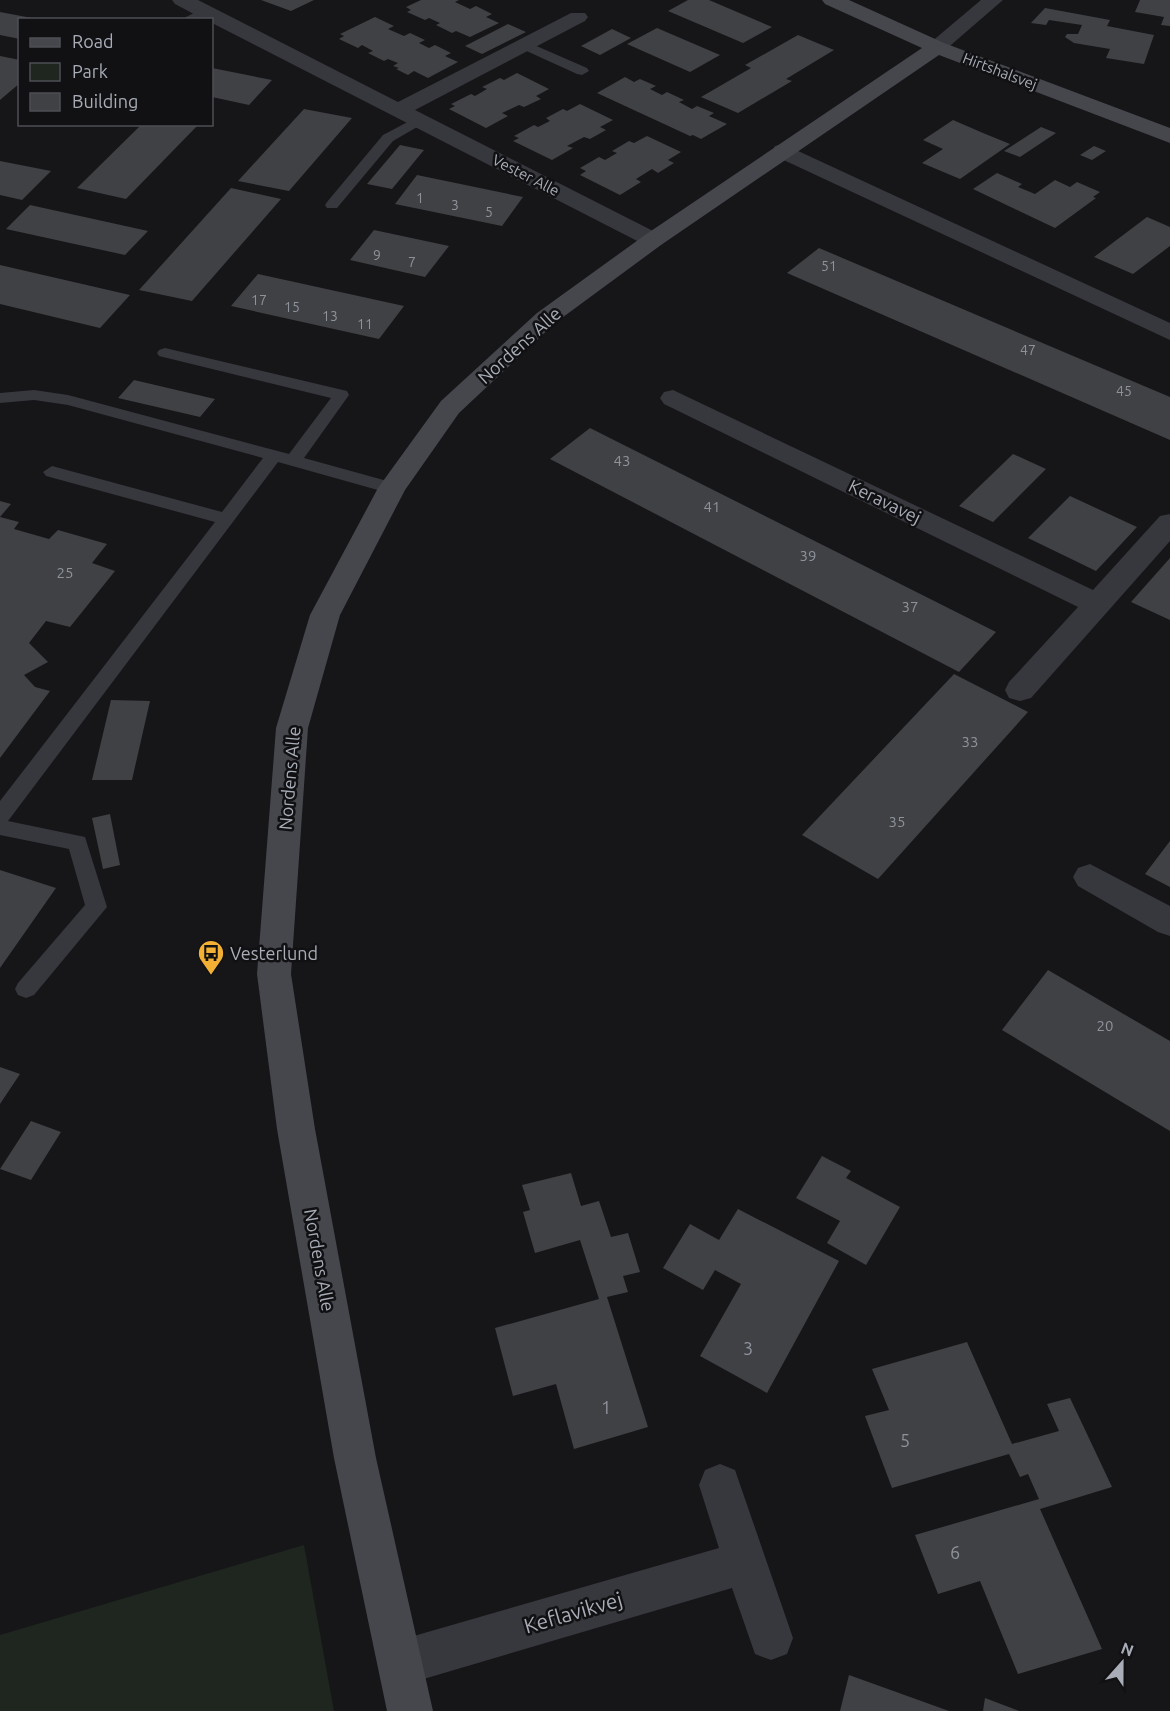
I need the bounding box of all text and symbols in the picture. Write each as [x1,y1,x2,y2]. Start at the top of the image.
legend [18,18,213,126]
text: Road [72,31,114,51]
street label: Hirtshalsvej [960,49,1040,93]
text: Park [72,61,108,81]
text: Building [72,91,138,111]
street label: Vester Alle [490,151,562,199]
house number: 1 [416,190,424,206]
house number: 3 [451,197,459,213]
house number: 5 [485,204,493,220]
house number: 9 [373,247,381,263]
house number: 7 [408,254,416,270]
house number: 51 [821,258,837,274]
house number: 17 [251,292,267,308]
house number: 15 [284,299,300,315]
street label: Nordens Alle [474,303,564,387]
house number: 13 [322,308,338,324]
house number: 11 [357,316,373,332]
house number: 47 [1020,342,1036,358]
house number: 45 [1116,383,1132,399]
house number: 43 [614,452,630,469]
street label: Keravavej [846,475,924,527]
house number: 41 [704,498,720,515]
house number: 39 [800,547,816,564]
house number: 25 [57,564,73,581]
house number: 37 [902,598,918,615]
street label: Nordens Alle [275,725,303,831]
house number: 33 [962,733,978,750]
house number: 35 [889,813,905,830]
bus stop icon: Vesterlund [196,938,226,976]
place label: Vesterlund [230,943,318,963]
house number: 20 [1097,1017,1113,1034]
street label: Nordens Alle [301,1207,339,1313]
house number: 3 [743,1338,753,1358]
house number: 1 [601,1397,611,1417]
house number: 5 [900,1430,910,1450]
house number: 6 [950,1542,960,1562]
street label: Keflavikvej [521,1586,625,1638]
north arrow [1092,1633,1152,1693]
text: N [1119,1638,1136,1660]

